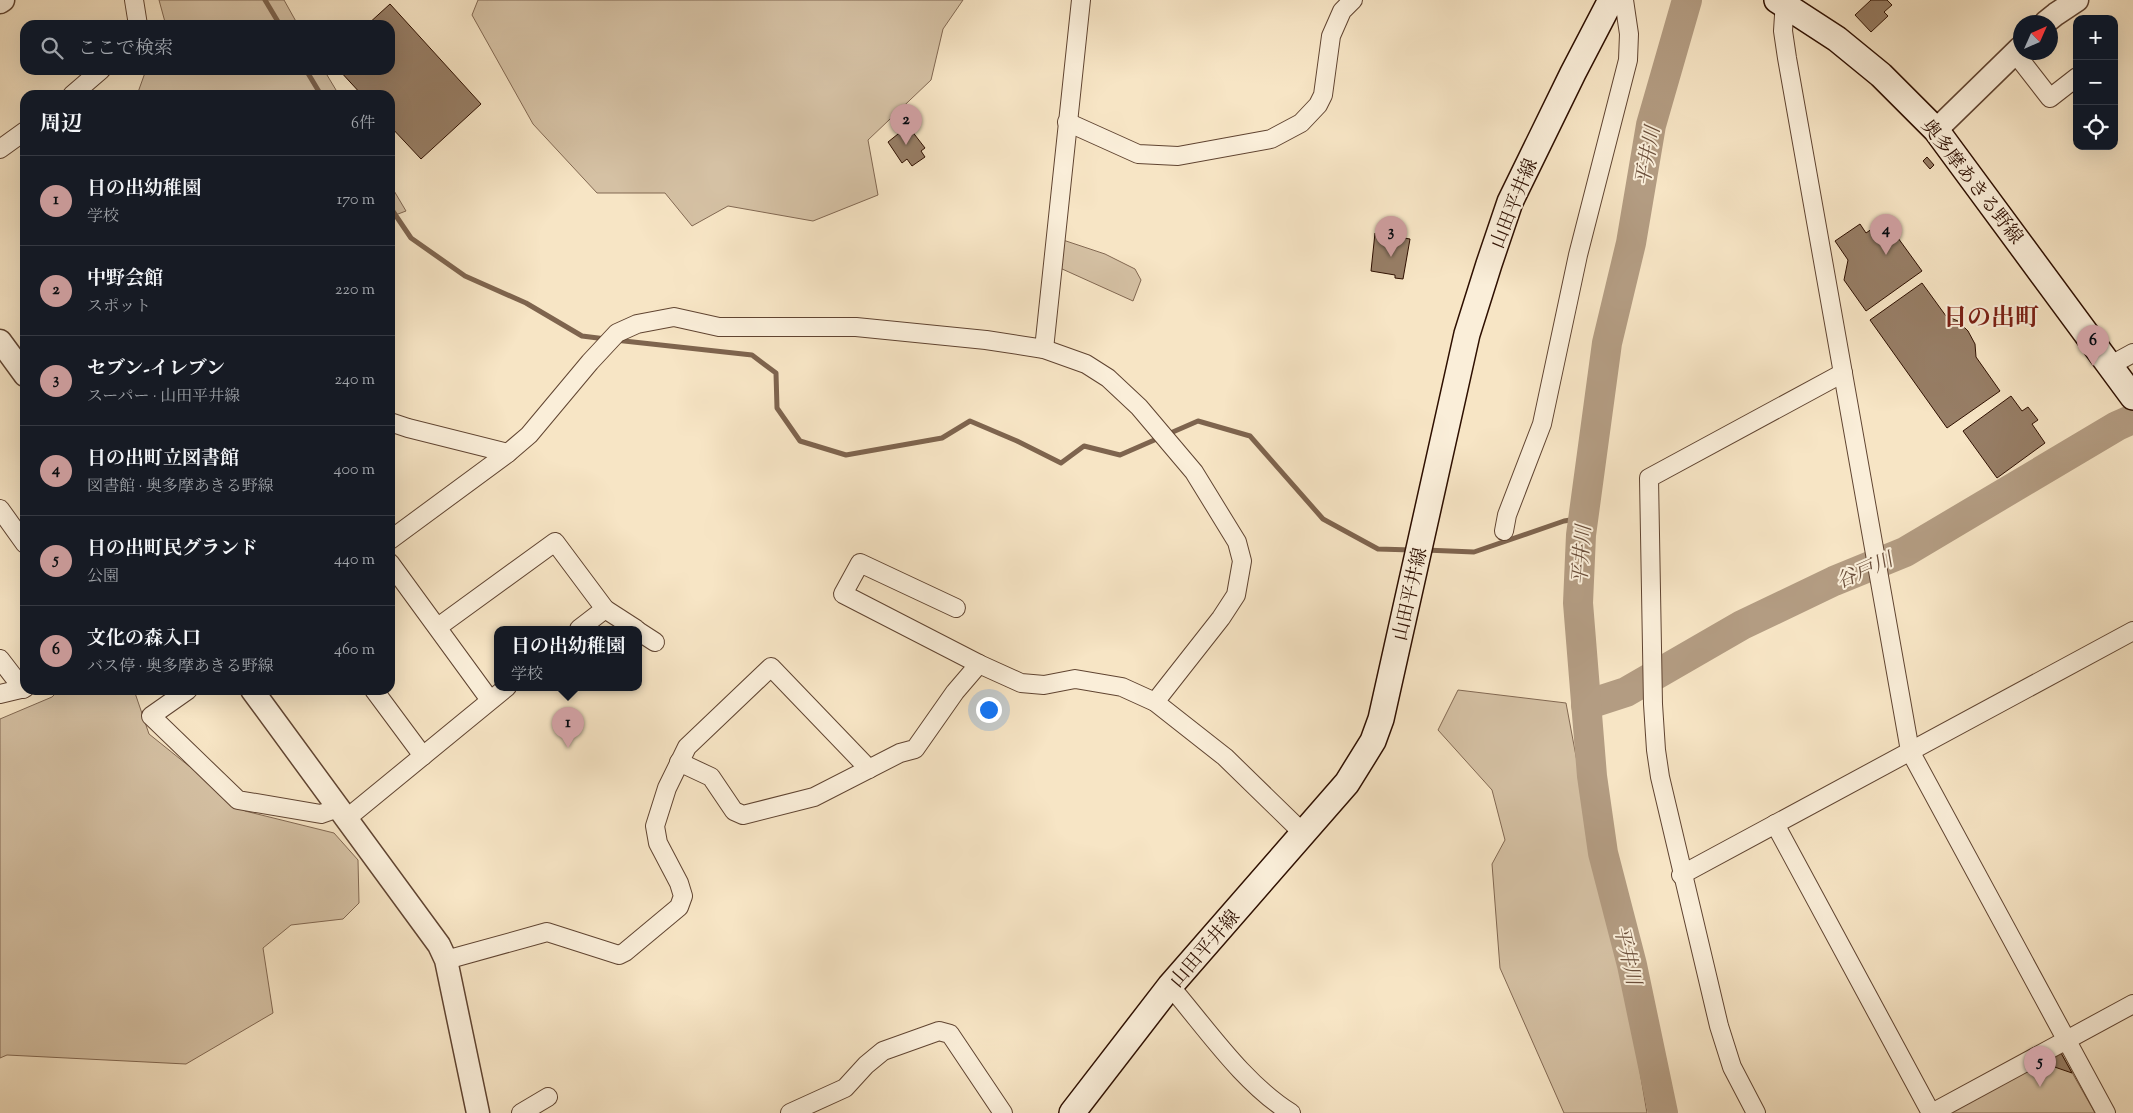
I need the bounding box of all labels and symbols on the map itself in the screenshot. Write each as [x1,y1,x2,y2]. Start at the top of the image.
north arrow [2013,15,2058,60]
pin: 2 [890,104,922,145]
street label: 奥多摩あきる野線 [1914,114,2028,251]
water label: 平井川 [1630,122,1669,188]
street label: 山田平井線 [1485,155,1546,253]
pin: 4 [1870,214,1902,255]
pin: 3 [1375,216,1407,257]
district label: 日の出町 [1943,302,2039,336]
pin: 6 [2077,325,2109,366]
water label: 平井川 [1567,522,1600,586]
street label: 山田平井線 [1388,545,1435,644]
water label: 谷戸川 [1832,546,1900,598]
your location [976,697,1002,723]
pin: 1 [552,707,584,748]
street label: 山田平井線 [1165,905,1247,994]
water label: 平井川 [1605,923,1647,990]
pin: 5 [2024,1046,2056,1087]

